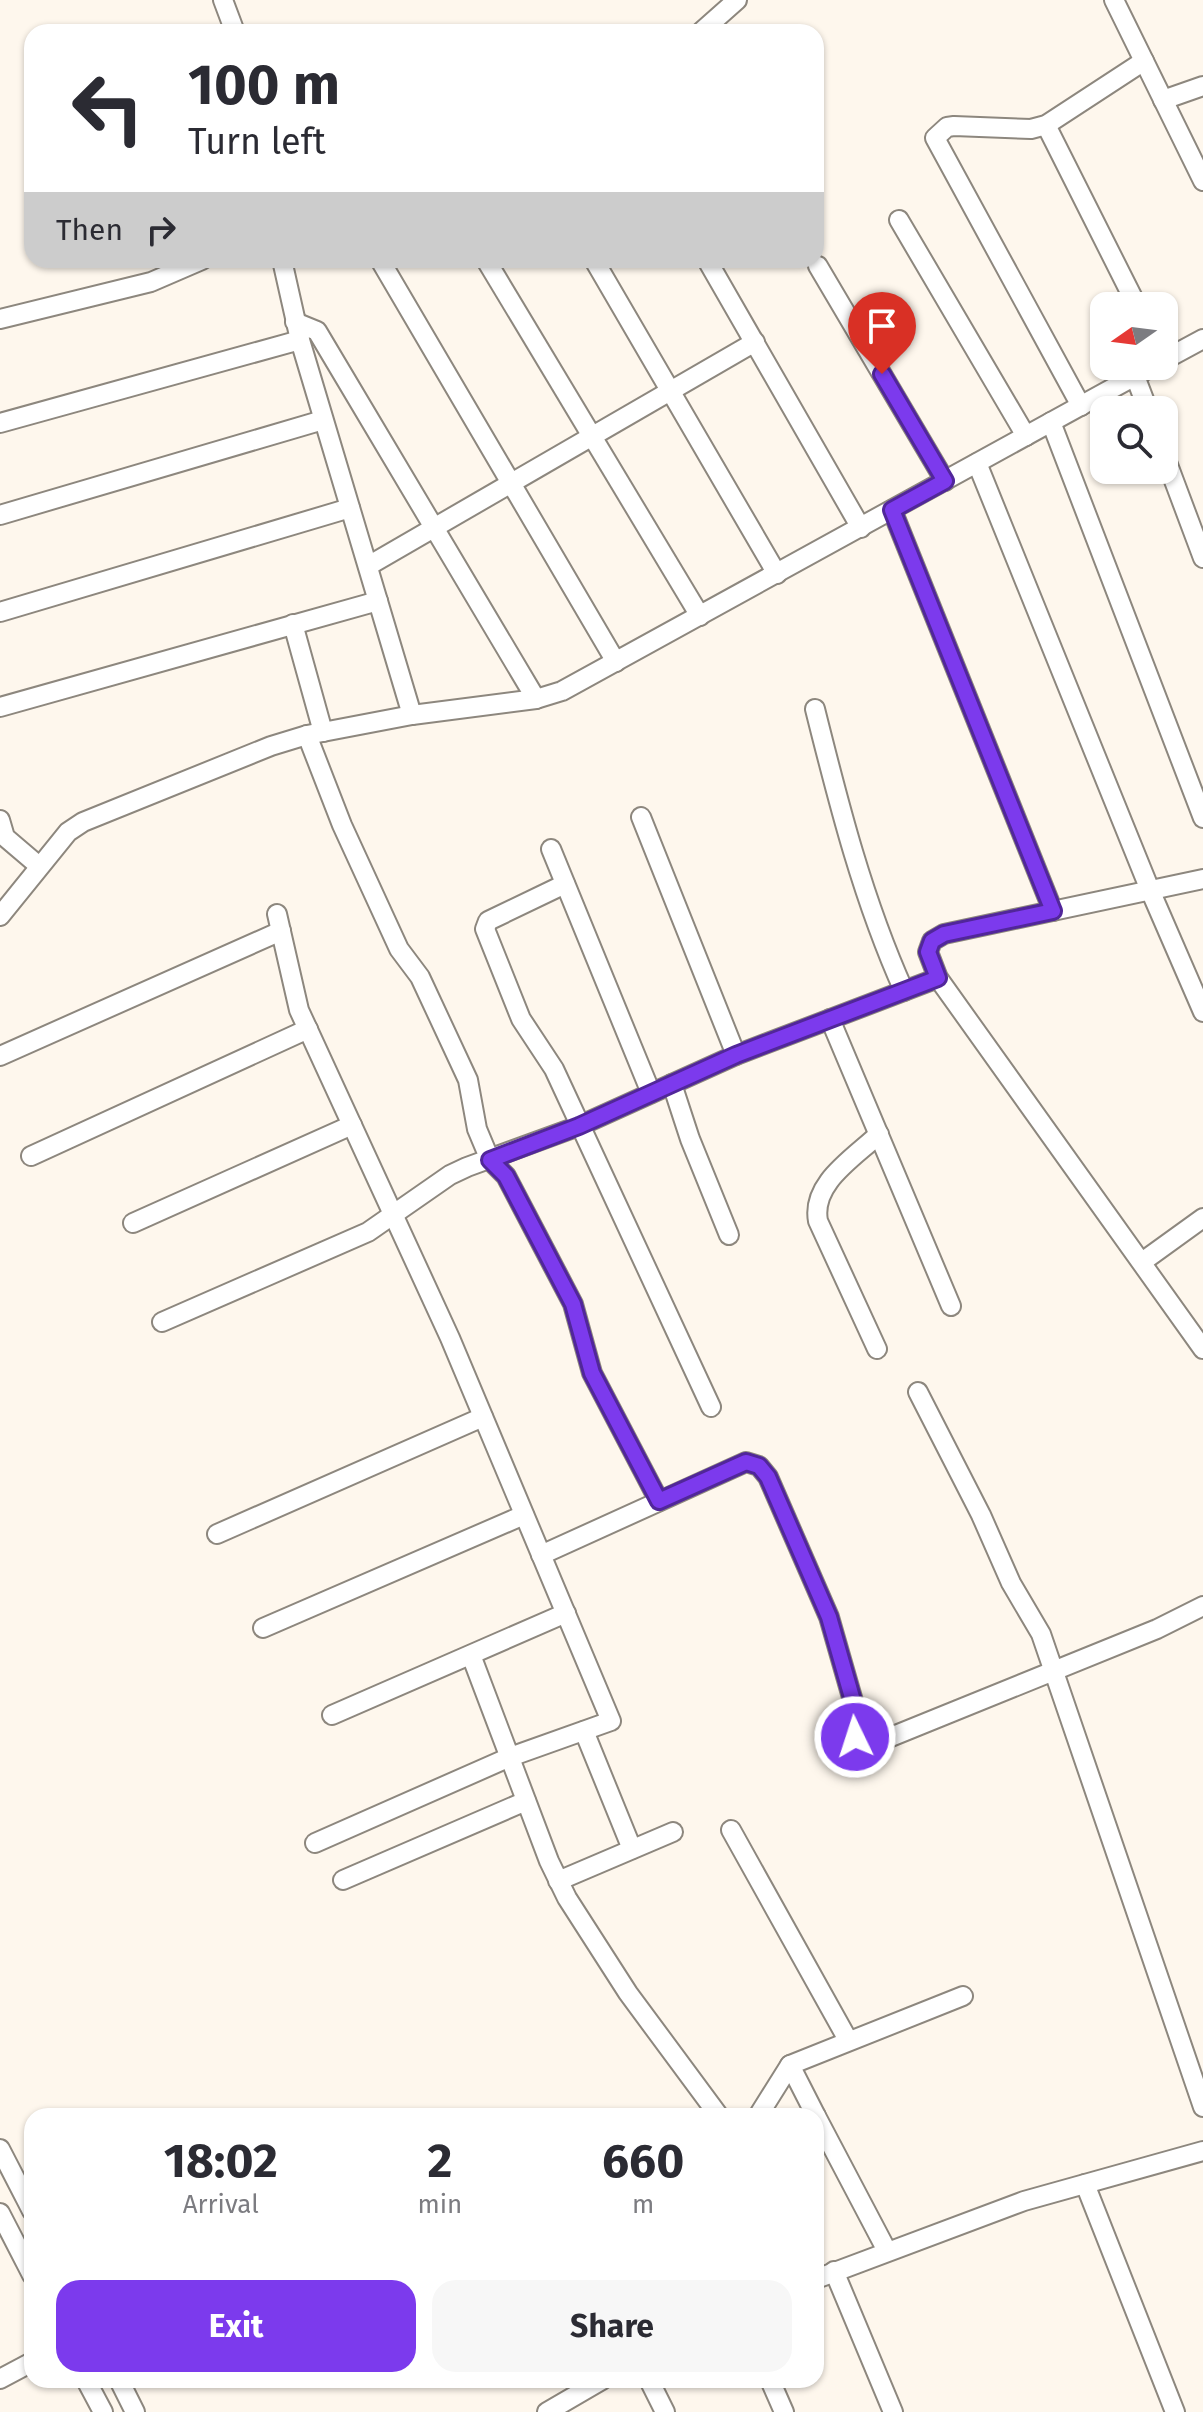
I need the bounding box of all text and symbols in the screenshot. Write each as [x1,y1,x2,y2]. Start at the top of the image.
text: 100 m [188,52,340,119]
icon: left [56,56,160,160]
text: Turn left [188,120,326,164]
icon: right [139,208,183,252]
text: Then [56,212,123,248]
pin [848,292,916,374]
north arrow [1090,292,1178,380]
map controls [1090,292,1178,484]
icon: arrive [860,304,904,348]
button: search [1090,396,1178,484]
position arrow [813,1695,897,1779]
text: 18:02 [164,2132,278,2190]
text: 2 [427,2132,452,2190]
text: 660 [602,2132,684,2190]
text: Arrival [183,2189,259,2220]
text: min [417,2189,462,2220]
text: m [632,2189,654,2220]
button: Exit [56,2280,416,2372]
button: Share [432,2280,792,2372]

